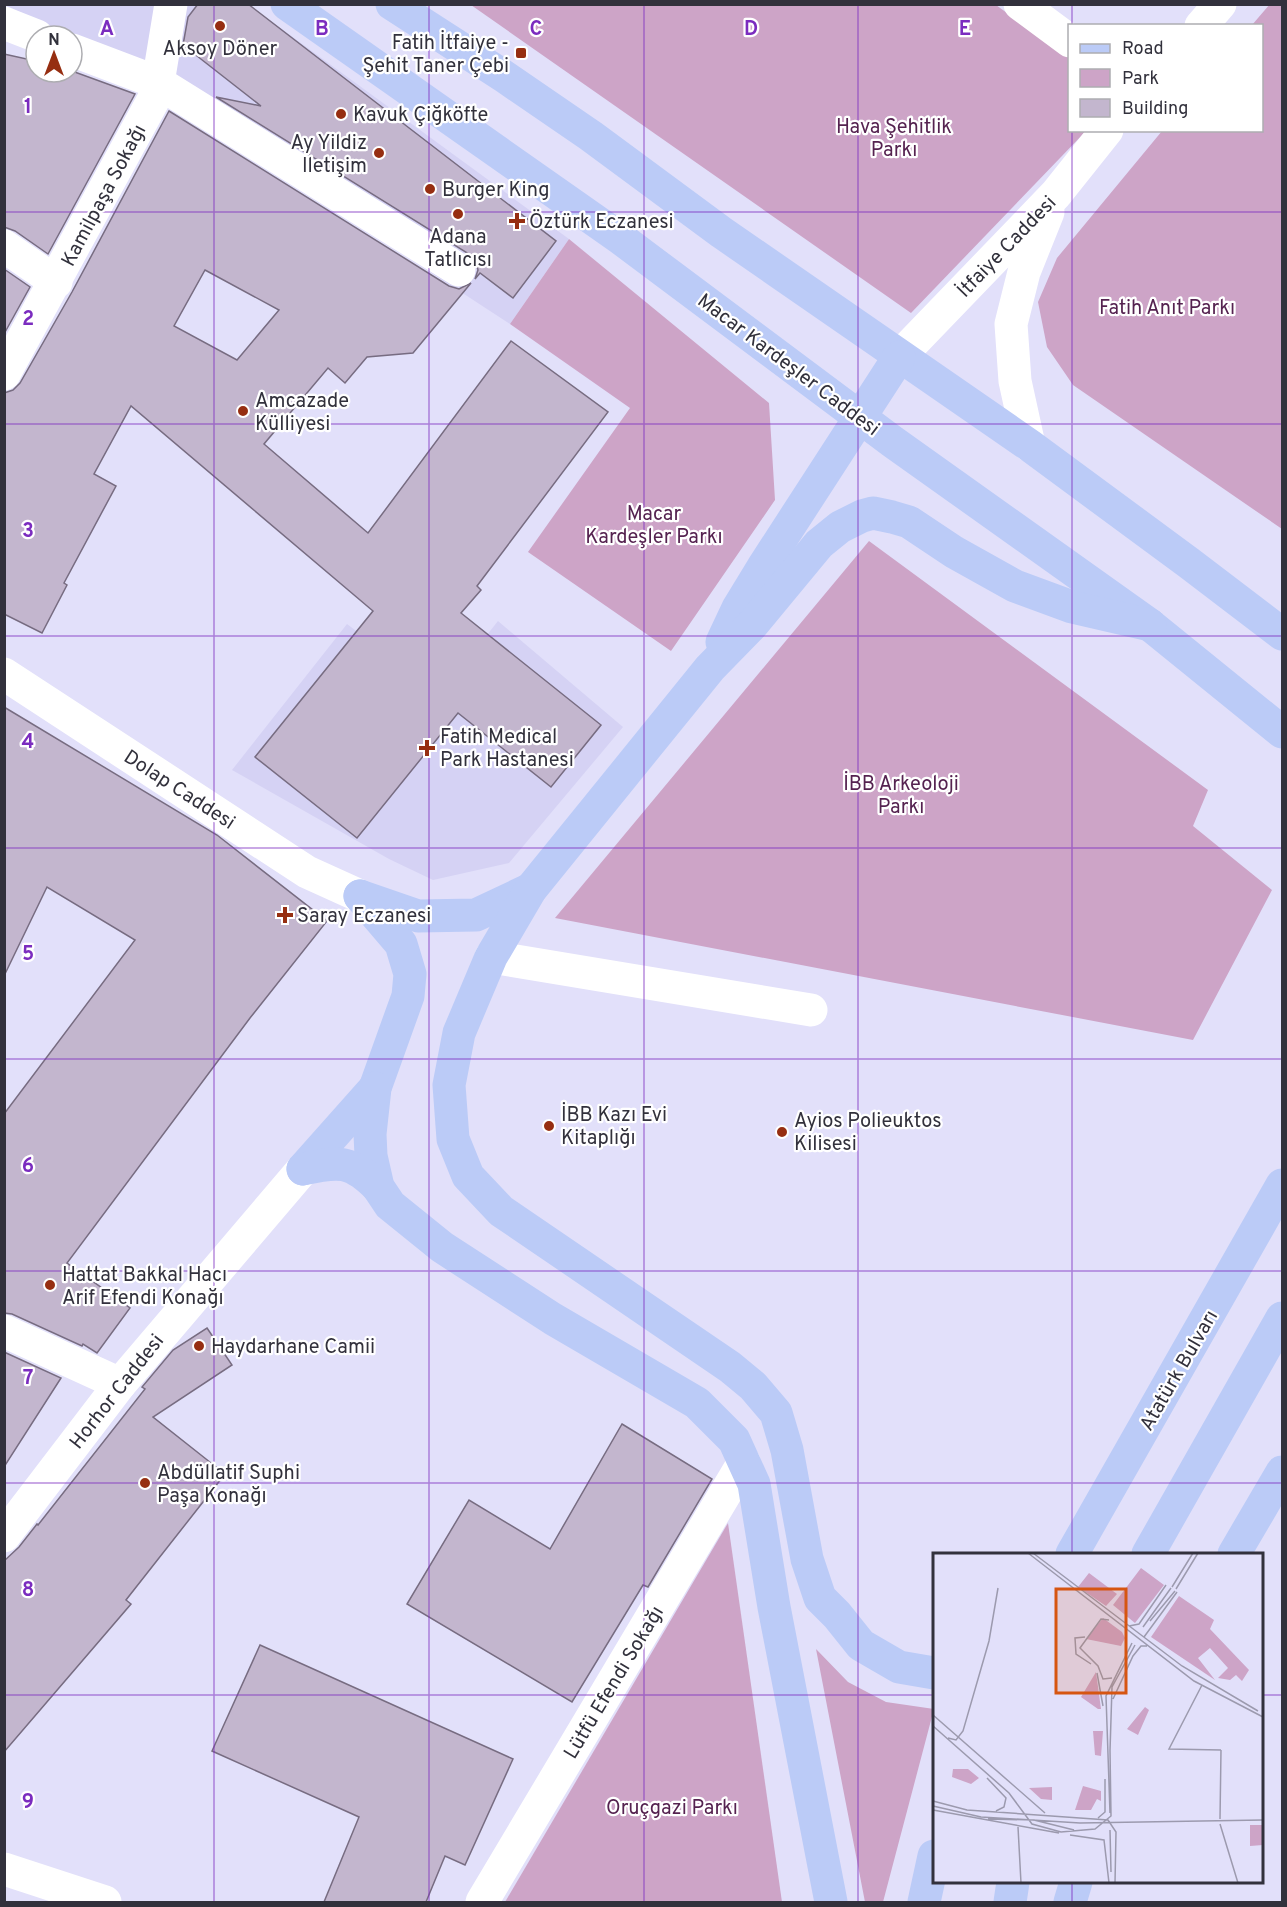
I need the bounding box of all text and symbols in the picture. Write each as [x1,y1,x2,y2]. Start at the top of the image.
text: A [100,17,114,43]
text: B [315,17,329,43]
text: C [530,17,542,43]
text: D [744,17,758,43]
text: E [959,17,971,43]
marker: Aksoy Döner [213,19,227,33]
north arrow [24,24,84,84]
legend [1068,24,1263,132]
place label: Fatih İtfaiye - Şehit Taner Çebi [363,30,509,80]
text: N [48,31,60,51]
place label: Aksoy Döner [163,37,278,63]
text: Road [1122,38,1164,61]
marker: Fatih İtfaiye - Şehit Taner Çebi [514,46,528,60]
text: Park [1122,68,1159,91]
text: 1 [24,95,32,121]
text: Building [1122,98,1188,121]
place label: Kavuk Çiğköfte [353,103,488,129]
marker: Kavuk Çiğköfte [334,107,348,121]
park label: Hava Şehitlik Parkı [836,115,952,164]
street label: Kamilpaşa Sokağı [56,120,153,272]
place label: Ay Yildiz Iletişim [290,131,367,180]
marker: Ay Yildiz Iletişim [372,146,386,160]
place label: Burger King [442,178,550,204]
marker: Burger King [423,182,437,196]
street label: İtfaiye Caddesi [951,190,1063,304]
marker: Adana Tatlıcısı [451,207,465,221]
place label: Öztürk Eczanesi [529,209,674,236]
marker: Öztürk Eczanesi [510,214,524,228]
place label: Adana Tatlıcısı [424,225,492,274]
street label: Macar Kardeşler Caddesi [692,289,884,443]
park label: Fatih Anıt Parkı [1099,296,1235,322]
text: 2 [22,307,34,333]
place label: Amcazade Külliyesi [255,389,349,438]
marker: Amcazade Külliyesi [236,404,250,418]
park label: Macar Kardeşler Parkı [585,502,723,551]
text: 3 [22,519,34,545]
place label: Fatih Medical Park Hastanesi [440,725,574,774]
text: 4 [22,730,34,756]
marker: Fatih Medical Park Hastanesi [418,739,436,757]
street label: Dolap Caddesi [118,745,240,836]
park label: İBB Arkeoloji Parkı [843,771,959,821]
place label: Saray Eczanesi [297,904,431,930]
marker: Saray Eczanesi [278,908,292,922]
text: 5 [22,942,34,968]
place label: İBB Kazı Evi Kitaplığı [561,1102,667,1152]
place label: Ayios Polieuktos Kilisesi [794,1109,942,1158]
marker: İBB Kazı Evi Kitaplığı [542,1119,556,1133]
marker: Ayios Polieuktos Kilisesi [775,1125,789,1139]
text: 6 [22,1154,34,1180]
place label: Hattat Bakkal Hacı Arif Efendi Konağı [62,1263,227,1312]
marker: Hattat Bakkal Hacı Arif Efendi Konağı [43,1278,57,1292]
street label: Atatürk Bulvarı [1135,1306,1225,1436]
street label: Horhor Caddesi [65,1329,171,1455]
place label: Haydarhane Camii [211,1335,375,1361]
marker: Haydarhane Camii [192,1339,206,1353]
text: 7 [23,1366,33,1392]
place label: Abdüllatif Suphi Paşa Konağı [157,1461,300,1510]
marker: Abdüllatif Suphi Paşa Konağı [138,1476,152,1490]
inset map [933,1553,1263,1883]
text: 8 [22,1578,34,1604]
street label: Lütfü Efendi Sokağı [559,1602,671,1764]
text: 9 [22,1790,34,1816]
park label: Oruçgazi Parkı [606,1796,738,1822]

